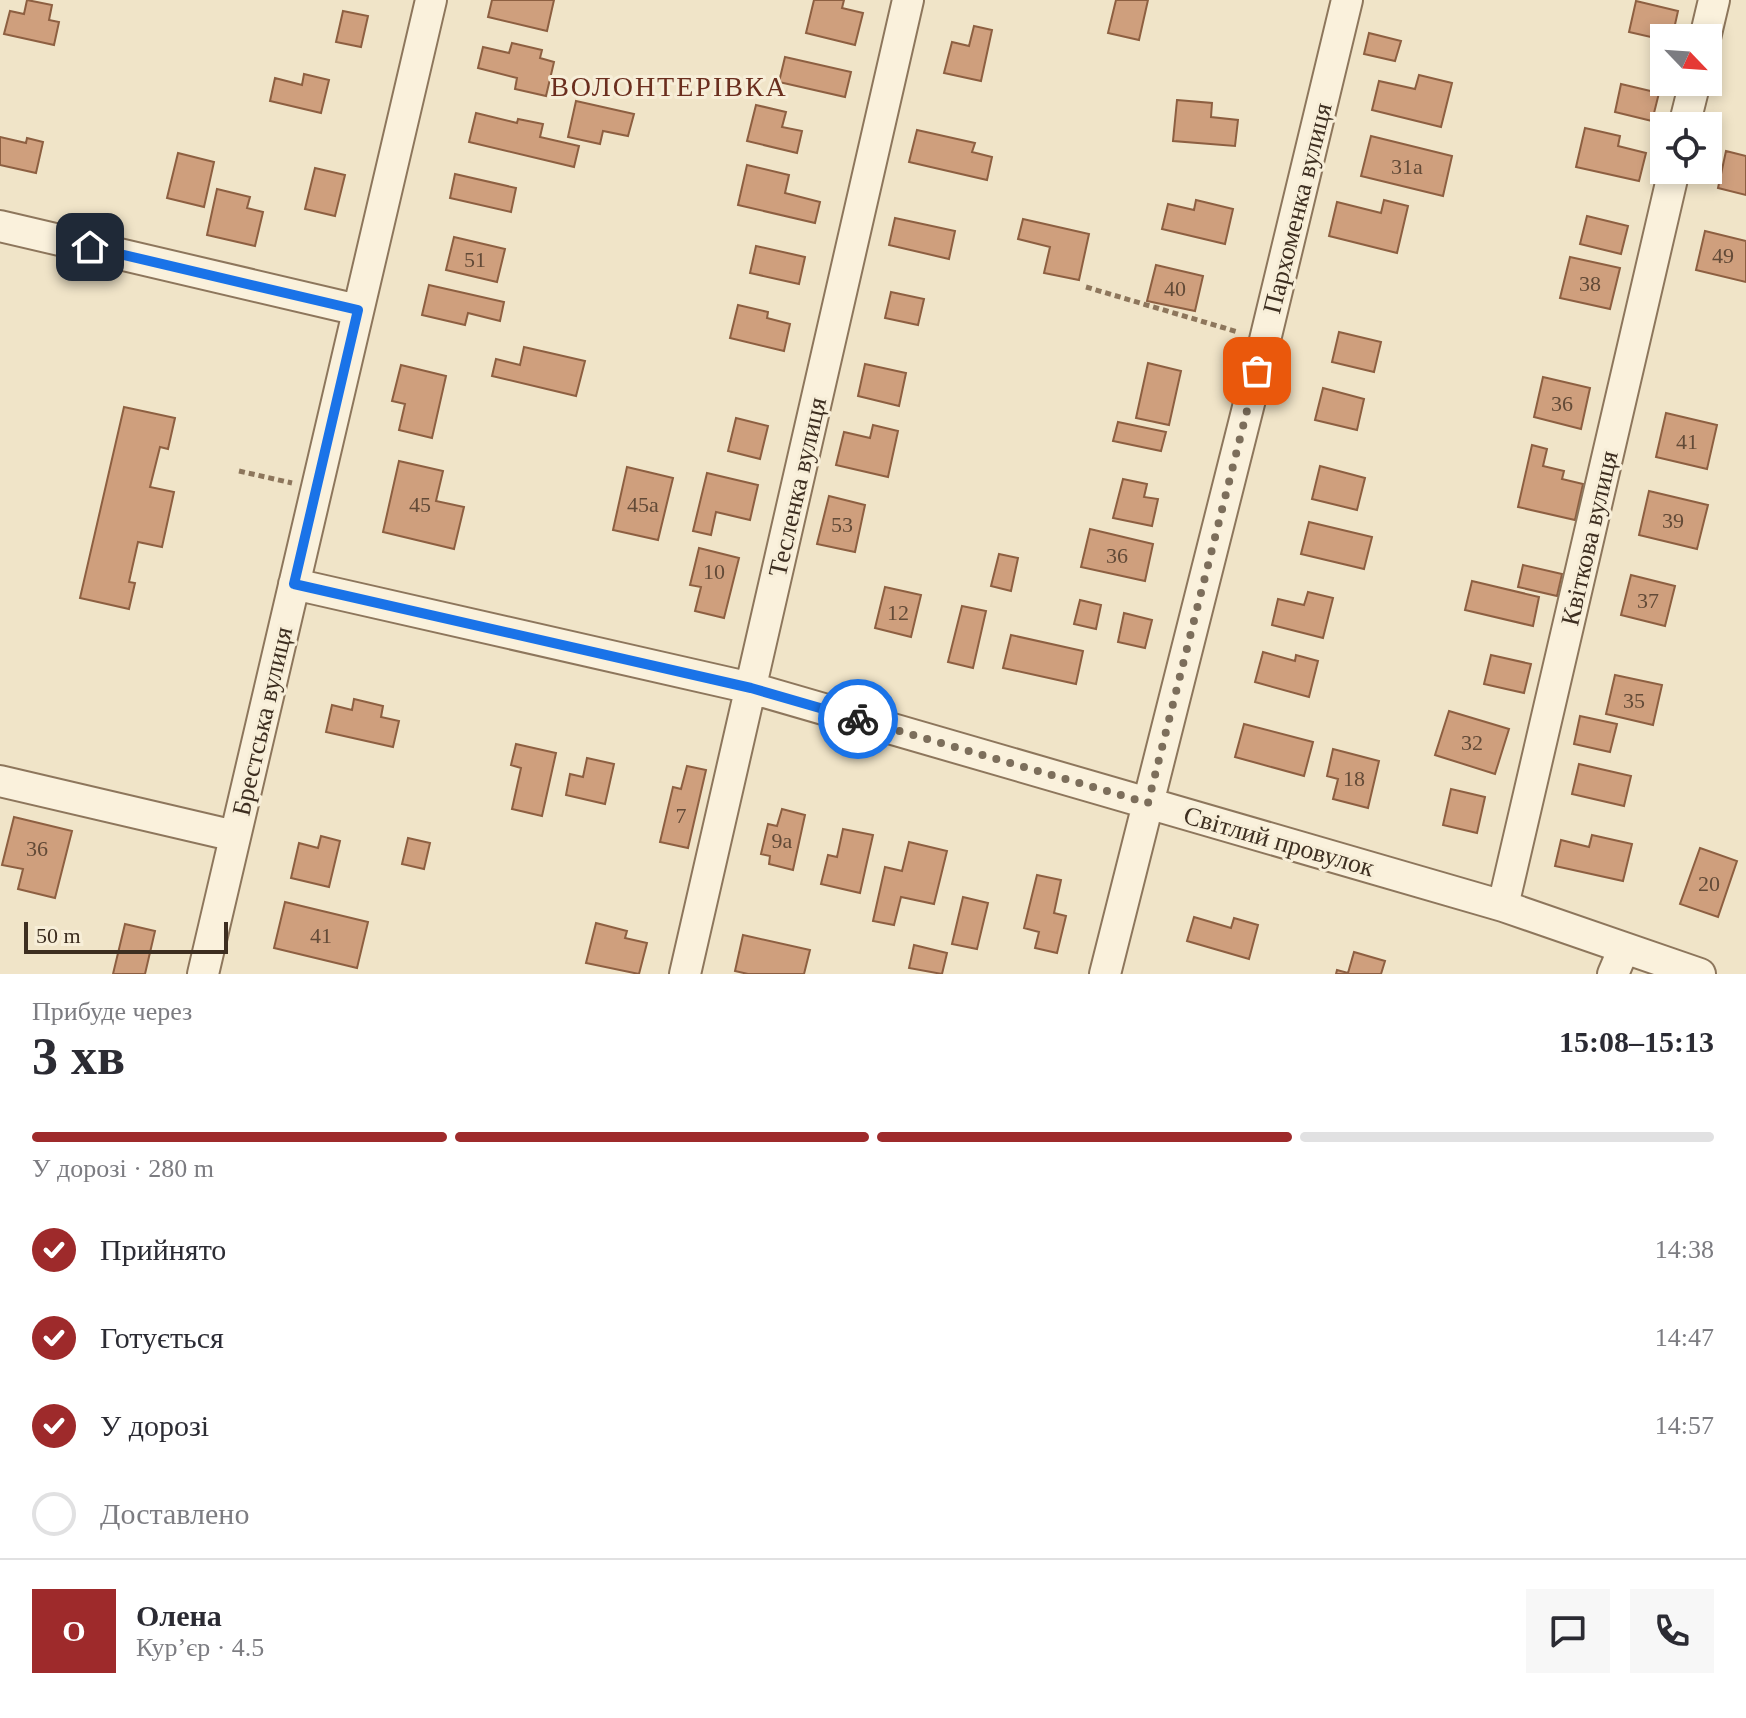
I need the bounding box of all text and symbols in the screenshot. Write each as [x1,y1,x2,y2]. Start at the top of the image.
north arrow [1650,24,1722,96]
map controls [1650,24,1722,184]
district label: ВОЛОНТЕРІВКА [550,71,788,102]
street label: Пархоменка вулиця [1257,100,1338,316]
button: locate [1650,112,1722,184]
house number: 31а [1391,154,1423,179]
pin [56,213,124,281]
icon: home [68,225,112,269]
house number: 49 [1712,243,1734,268]
house number: 51 [464,247,486,272]
house number: 38 [1579,271,1601,296]
house number: 40 [1164,276,1186,301]
pin [1223,337,1291,405]
icon: bag [1235,349,1279,393]
house number: 36 [1551,391,1573,416]
street label: Тесленка вулиця [763,394,832,580]
house number: 41 [1676,429,1698,454]
street label: Квіткова вулиця [1555,448,1624,628]
house number: 45 [409,492,431,517]
house number: 45а [627,492,659,517]
house number: 39 [1662,508,1684,533]
house number: 53 [831,512,853,537]
house number: 36 [1106,543,1128,568]
house number: 10 [703,559,725,584]
house number: 37 [1637,588,1659,613]
house number: 12 [887,600,909,625]
street label: Брестська вулиця [227,624,298,818]
courier [818,679,898,759]
house number: 35 [1623,688,1645,713]
icon: bike [836,697,880,741]
house number: 32 [1461,730,1483,755]
house number: 18 [1343,766,1365,791]
street label: Світлий провулок [1180,800,1378,883]
house number: 7 [676,803,687,828]
house number: 9а [772,828,793,853]
house number: 36 [26,836,48,861]
house number: 20 [1698,871,1720,896]
scale bar [24,918,228,954]
text: 50 m [36,923,81,948]
house number: 41 [310,923,332,948]
text: Прибуде через [32,997,192,1026]
text: 15:08–15:13 [1559,1025,1714,1058]
text: 3 хв [32,1028,125,1085]
text: У дорозі · 280 m [32,1154,214,1183]
icon: check [32,1228,76,1272]
text: Прийнято [100,1233,226,1266]
text: 14:38 [1655,1235,1714,1264]
icon: check [32,1316,76,1360]
text: Готується [100,1321,224,1354]
text: 14:47 [1655,1323,1714,1352]
icon: check [32,1404,76,1448]
text: У дорозі [100,1409,209,1442]
text: 14:57 [1655,1411,1714,1440]
text: Доставлено [100,1497,249,1530]
button: chat [1526,1589,1610,1673]
button: phone [1630,1589,1714,1673]
text: Олена [136,1599,222,1632]
text: О [62,1614,86,1647]
text: Кур’єр · 4.5 [136,1633,264,1662]

